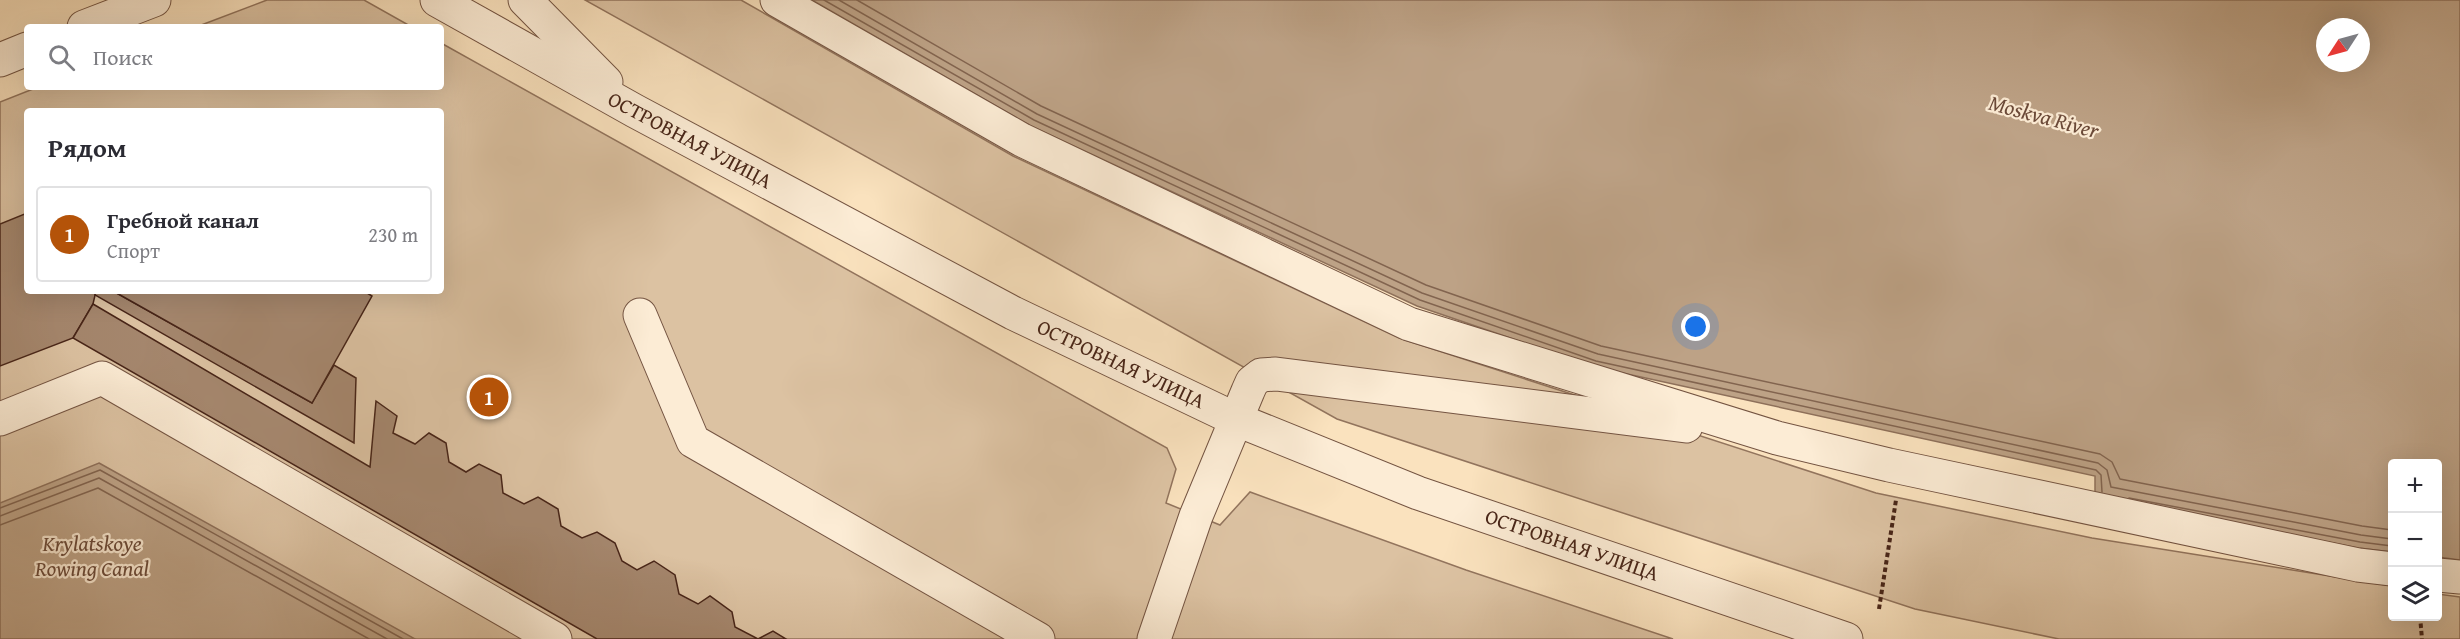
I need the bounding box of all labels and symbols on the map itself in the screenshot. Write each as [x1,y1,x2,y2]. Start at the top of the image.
north arrow [2316,18,2370,72]
street label: ОСТРОВНАЯ УЛИЦА [603,83,778,196]
water label: Moskva River [1985,86,2103,146]
street label: ОСТРОВНАЯ УЛИЦА [1032,311,1211,416]
your location [1681,312,1710,341]
pin: 1 [470,374,508,420]
street label: ОСТРОВНАЯ УЛИЦА [1481,500,1664,589]
water label: Krylatskoye Rowing Canal [34,527,149,584]

